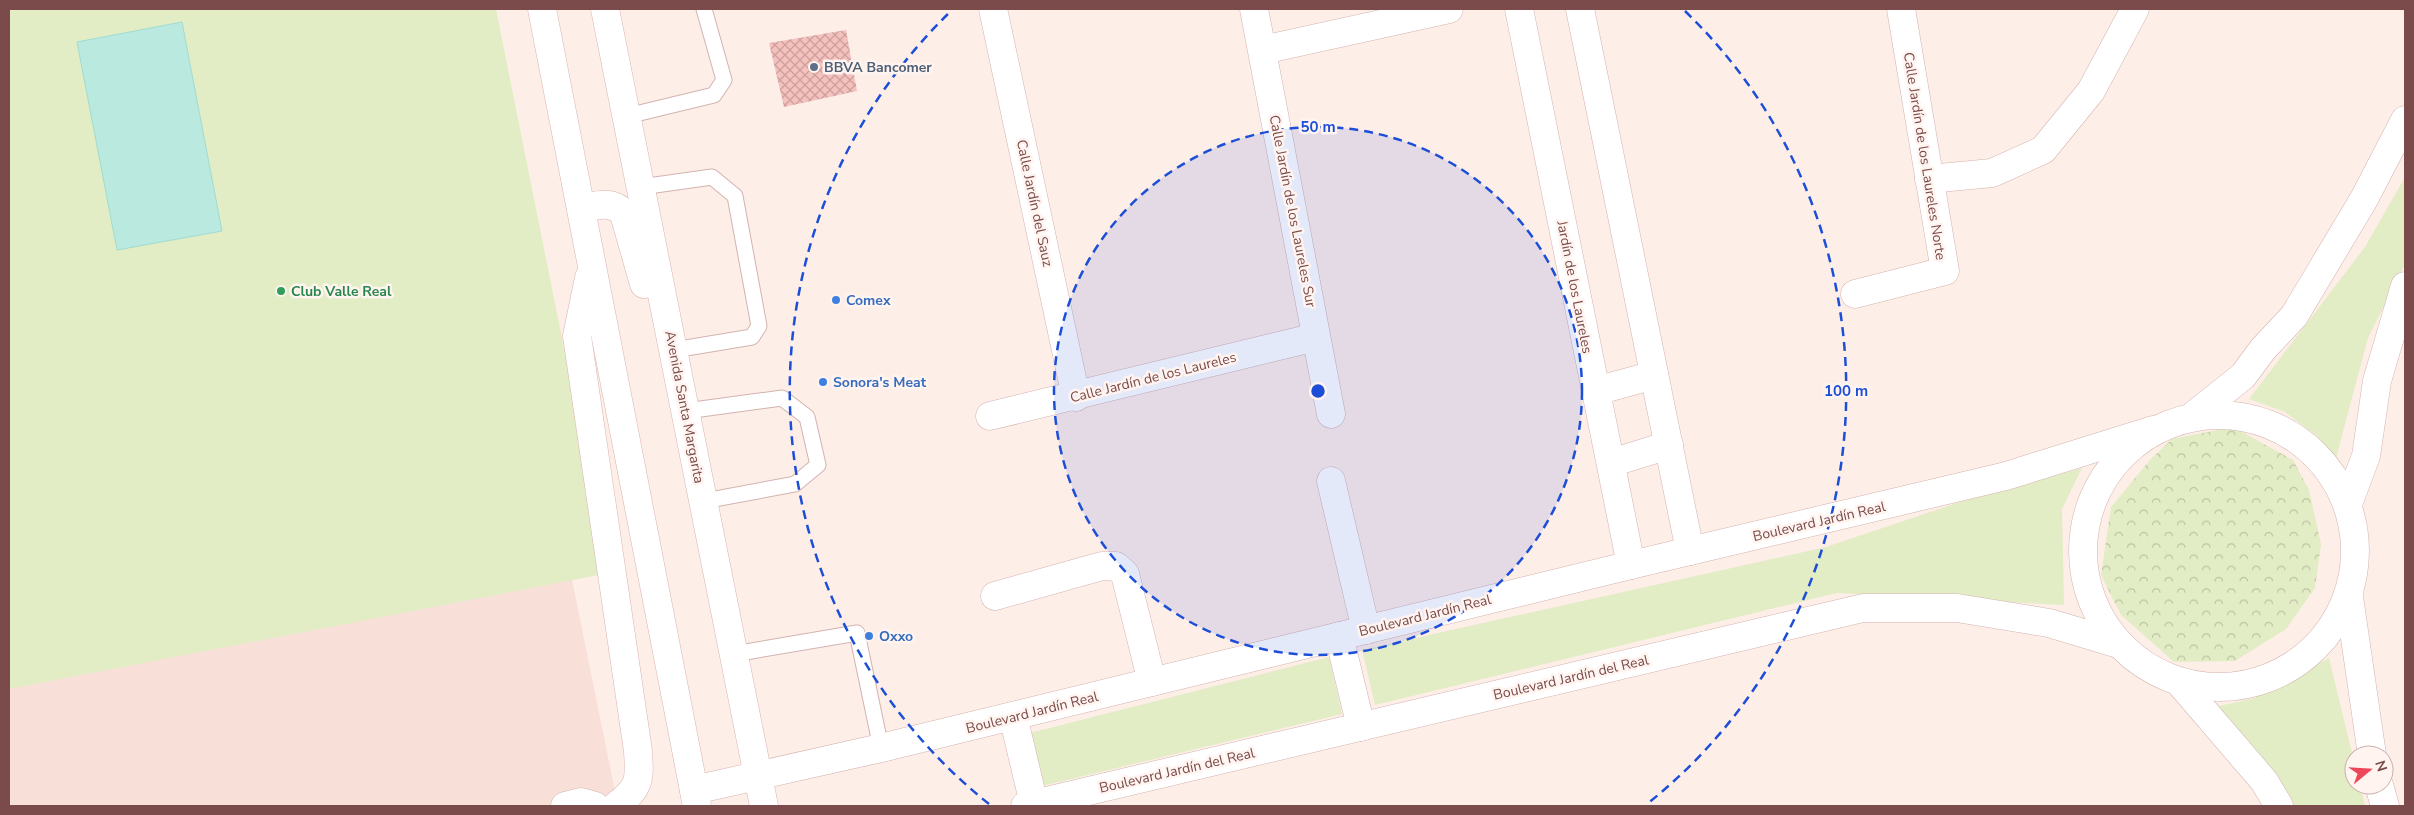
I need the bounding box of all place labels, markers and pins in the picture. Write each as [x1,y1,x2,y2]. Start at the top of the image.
place label: BBVA Bancomer [824,58,932,77]
marker: BBVA Bancomer [808,61,820,73]
place label: Club Valle Real [291,282,392,301]
marker: Club Valle Real [275,285,287,297]
place label: Comex [846,291,891,310]
marker: Comex [830,294,842,306]
place label: Sonora's Meat [833,373,927,392]
marker: Sonora's Meat [817,376,829,388]
centre of rings [1309,382,1327,400]
place label: Oxxo [879,627,913,646]
marker: Oxxo [863,630,875,642]

